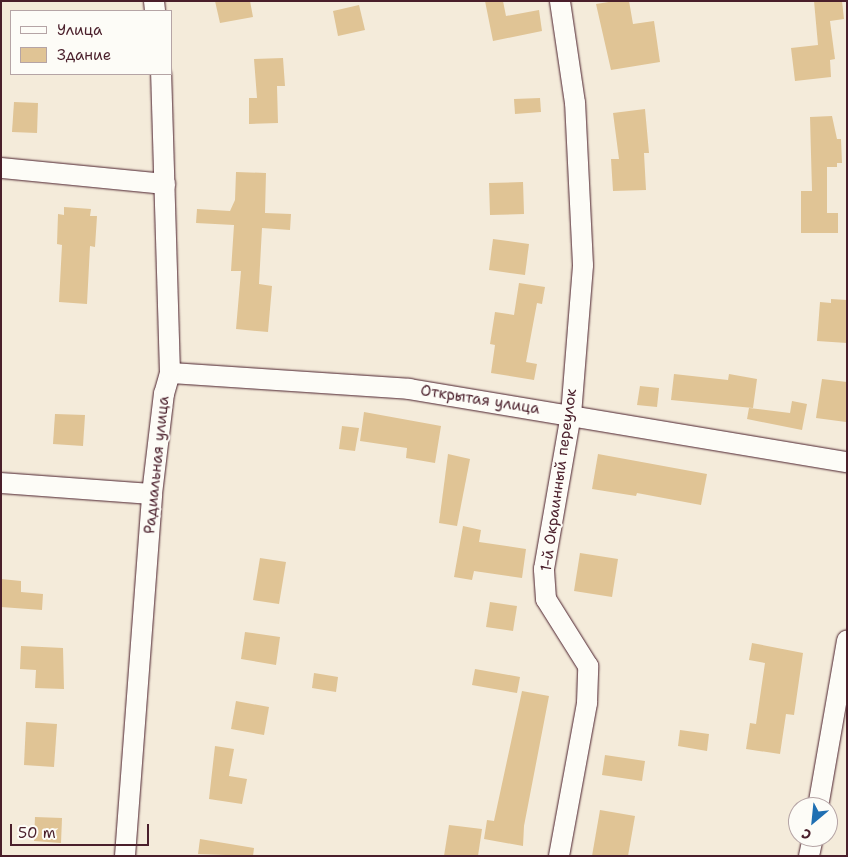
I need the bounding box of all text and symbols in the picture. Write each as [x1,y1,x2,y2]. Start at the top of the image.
legend [10,10,172,75]
text: Улица [57,20,102,40]
text: Здание [57,45,111,65]
street label: Открытая улица [419,382,541,418]
street label: 1-й Окраинный переулок [537,387,581,573]
street label: Радиальная улица [141,395,173,535]
north arrow [788,797,838,847]
scale bar [12,814,151,846]
text: 50 m [18,823,56,843]
text: С [798,824,814,844]

